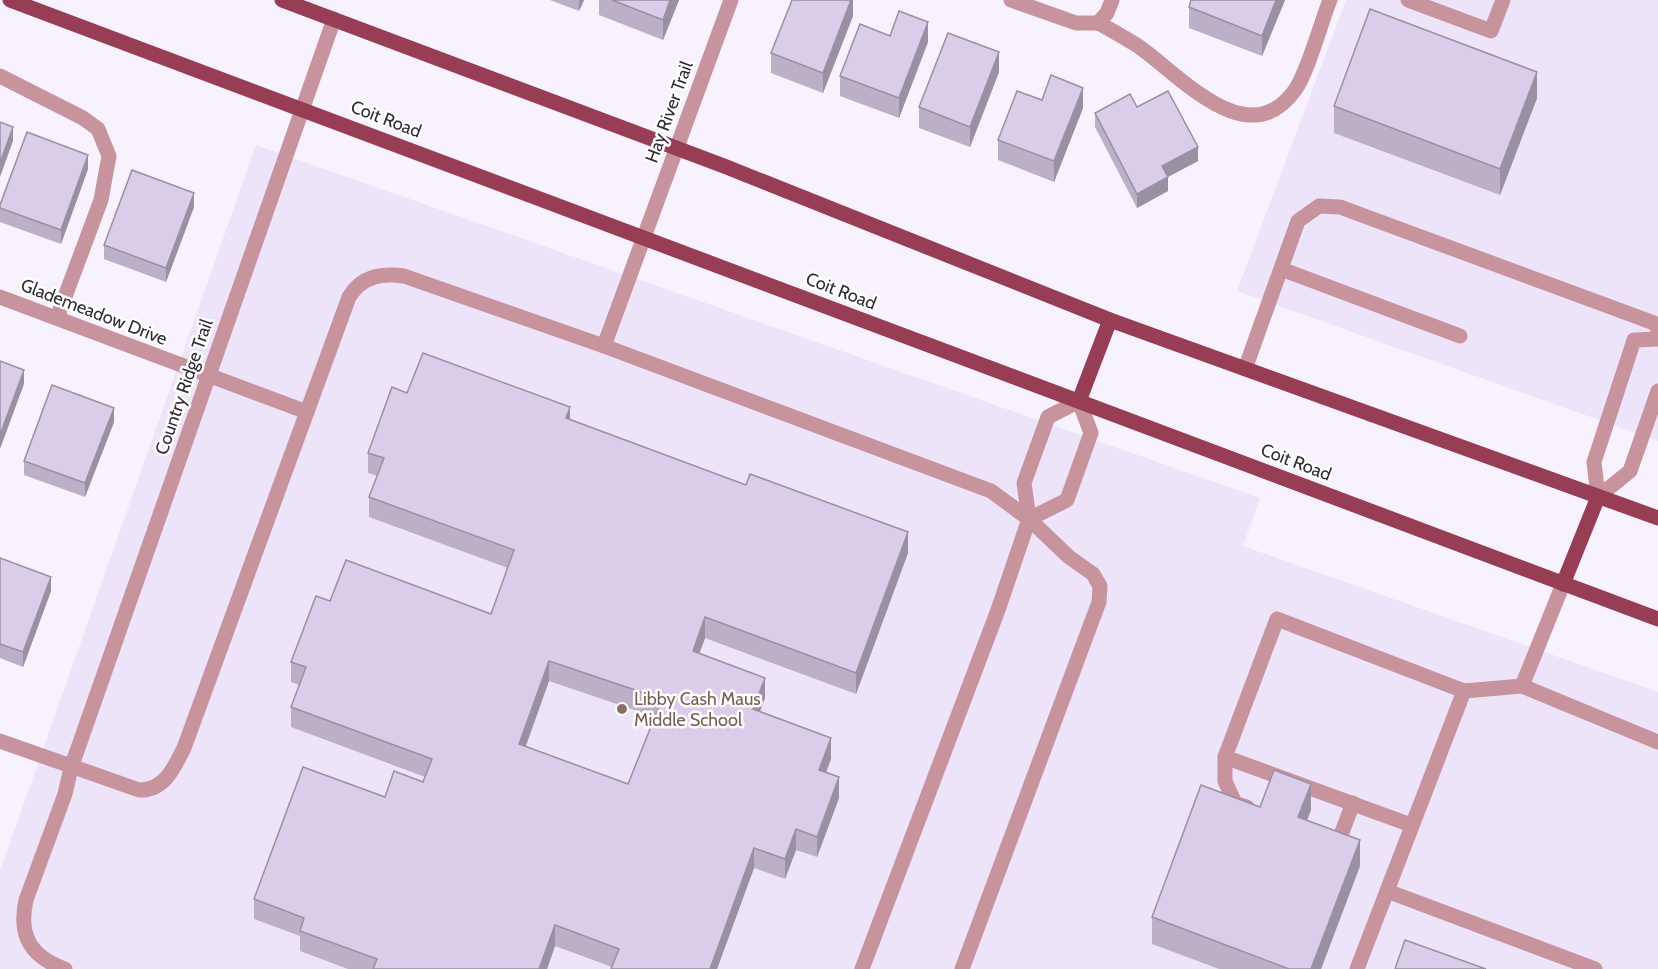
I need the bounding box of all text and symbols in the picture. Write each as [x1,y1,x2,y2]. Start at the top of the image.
street label: Hay River Trail [640,58,698,166]
street label: Coit Road [348,96,424,142]
street label: Coit Road [803,268,879,314]
street label: Glademeadow Drive [18,274,170,350]
street label: Country Ridge Trail [150,316,218,458]
street label: Coit Road [1258,439,1334,485]
place label: Libby Cash Maus Middle School [634,688,761,731]
marker: Libby Cash Maus Middle School [615,702,629,716]

